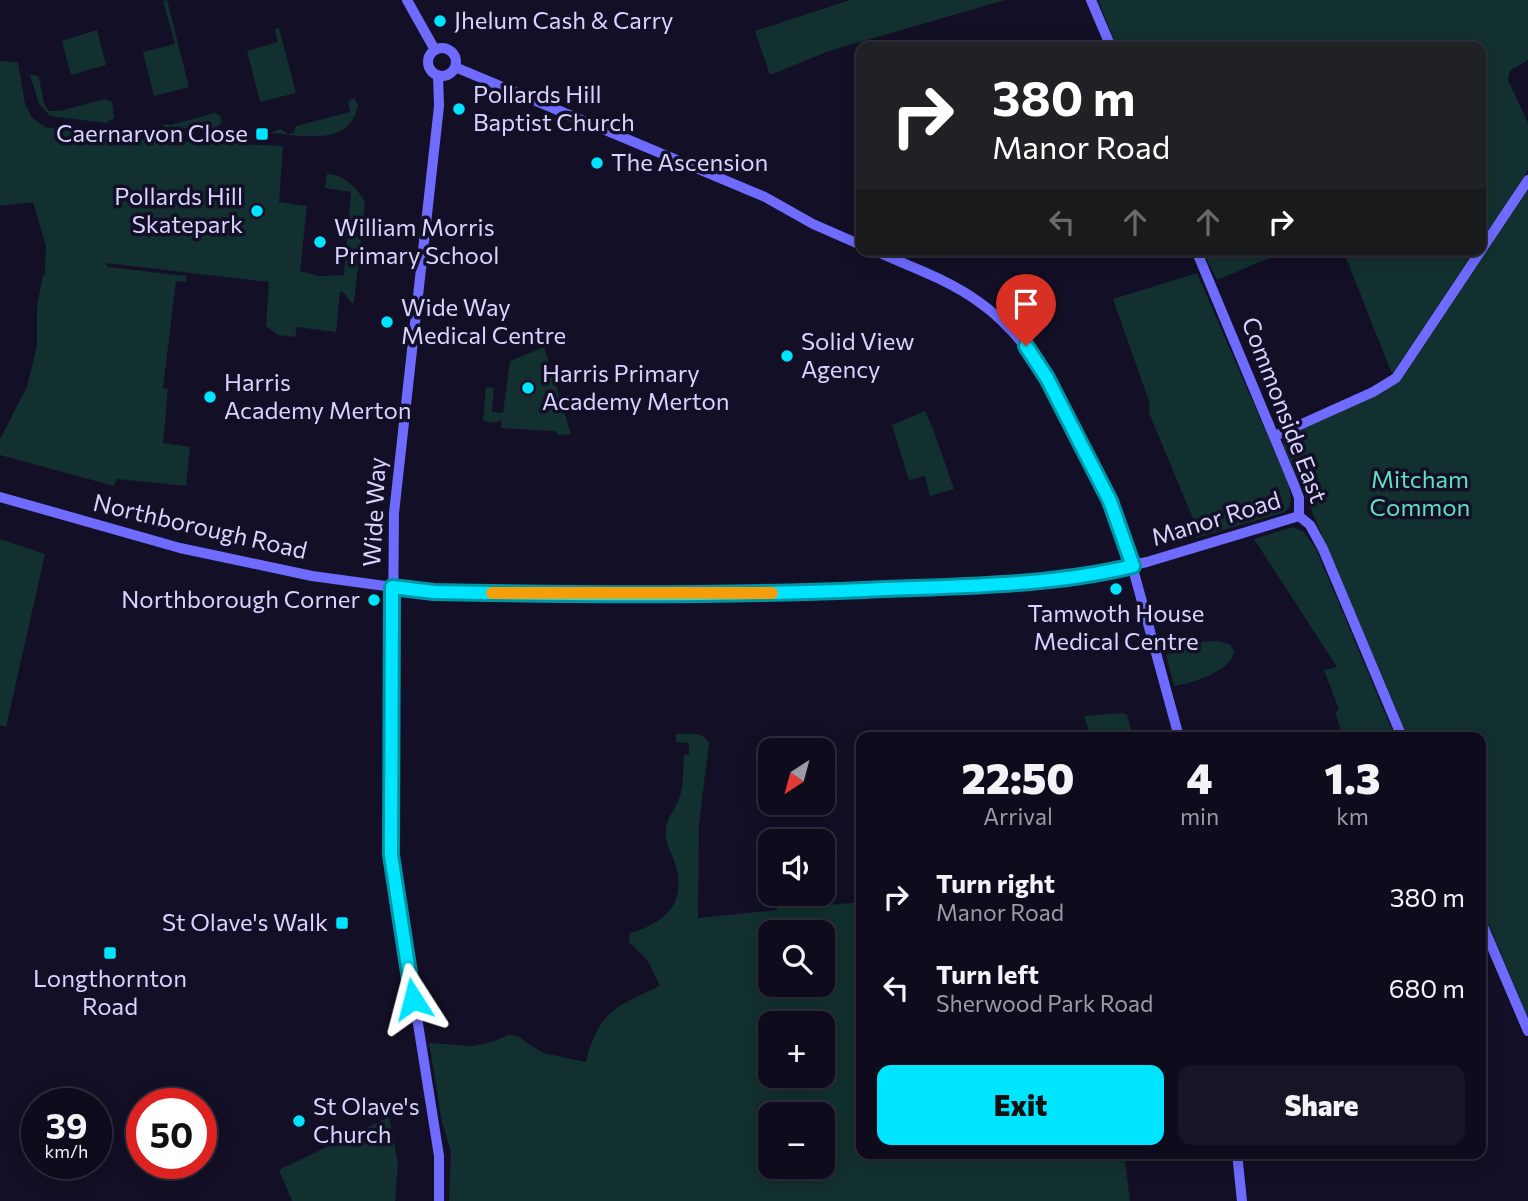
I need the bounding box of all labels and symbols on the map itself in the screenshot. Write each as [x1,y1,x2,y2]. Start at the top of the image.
place label: Jhelum Cash & Carry [454,5,674,34]
marker: Jhelum Cash & Carry [432,13,448,29]
place label: Pollards Hill Baptist Church [473,79,635,136]
marker: Pollards Hill Baptist Church [451,101,467,117]
place label: Caernarvon Close [56,118,248,147]
marker: Caernarvon Close [254,126,270,142]
place label: The Ascension [611,147,768,176]
marker: The Ascension [589,155,605,171]
place label: Pollards Hill Skatepark [114,181,243,238]
marker: Pollards Hill Skatepark [249,203,265,219]
place label: William Morris Primary School [334,212,499,269]
marker: William Morris Primary School [312,234,328,250]
pin [996,274,1056,346]
place label: Wide Way Medical Centre [401,292,566,349]
street label: Commonside East [1237,313,1334,507]
marker: Wide Way Medical Centre [379,314,395,330]
place label: Solid View Agency [801,326,914,383]
marker: Solid View Agency [779,348,795,364]
place label: Harris Primary Academy Merton [542,358,730,415]
place label: Harris Academy Merton [224,367,412,424]
marker: Harris Primary Academy Merton [520,380,536,396]
marker: Harris Academy Merton [202,389,218,405]
street label: Wide Way [356,456,391,567]
park label: Mitcham Common [1370,464,1470,521]
street label: Manor Road [1147,484,1284,551]
street label: Northborough Road [91,487,310,564]
marker: Tamwoth House Medical Centre [1108,581,1124,597]
place label: Northborough Corner [121,584,360,613]
marker: Northborough Corner [366,592,382,608]
place label: Tamwoth House Medical Centre [1028,598,1205,655]
north arrow [758,738,835,816]
place label: St Olave's Walk [162,907,328,936]
marker: St Olave's Walk [334,915,350,931]
marker: Longthornton Road [102,945,118,961]
position arrow [376,962,450,1036]
place label: Longthornton Road [33,963,187,1020]
speed limit sign: 50 [126,1088,217,1179]
place label: St Olave's Church [313,1091,420,1148]
marker: St Olave's Church [291,1113,307,1129]

